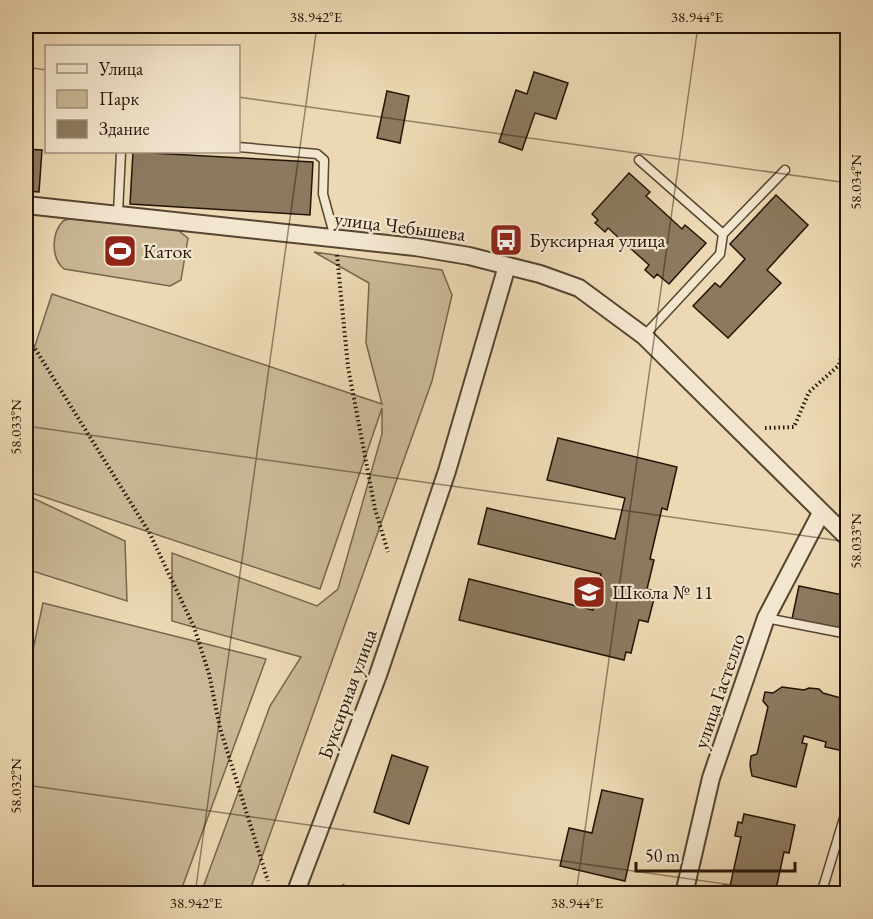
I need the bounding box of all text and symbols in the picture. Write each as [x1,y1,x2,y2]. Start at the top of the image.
text: 38.942°E [290,7,343,26]
text: 38.944°E [671,7,724,26]
legend [45,45,240,153]
text: Улица [98,57,144,80]
text: Парк [99,87,139,110]
text: Здание [99,117,149,140]
text: 58.034°N [846,154,865,210]
street label: улица Чебышева [333,205,467,247]
bus stop icon: Буксирная улица [488,222,524,258]
place label: Буксирная улица [529,227,665,253]
sports icon: Каток [102,233,138,269]
place label: Каток [143,238,192,264]
text: 58.033°N [6,399,25,455]
text: 58.033°N [846,513,865,569]
school or university icon: Школа № 11 [571,574,607,610]
place label: Школа № 11 [612,579,713,605]
street label: Буксирная улица [311,625,383,763]
street label: улица Гастелло [687,630,751,752]
text: 58.032°N [6,758,25,814]
scale bar [636,835,795,873]
text: 50 m [645,844,680,867]
text: 38.942°E [170,893,223,912]
text: 38.944°E [551,893,604,912]

